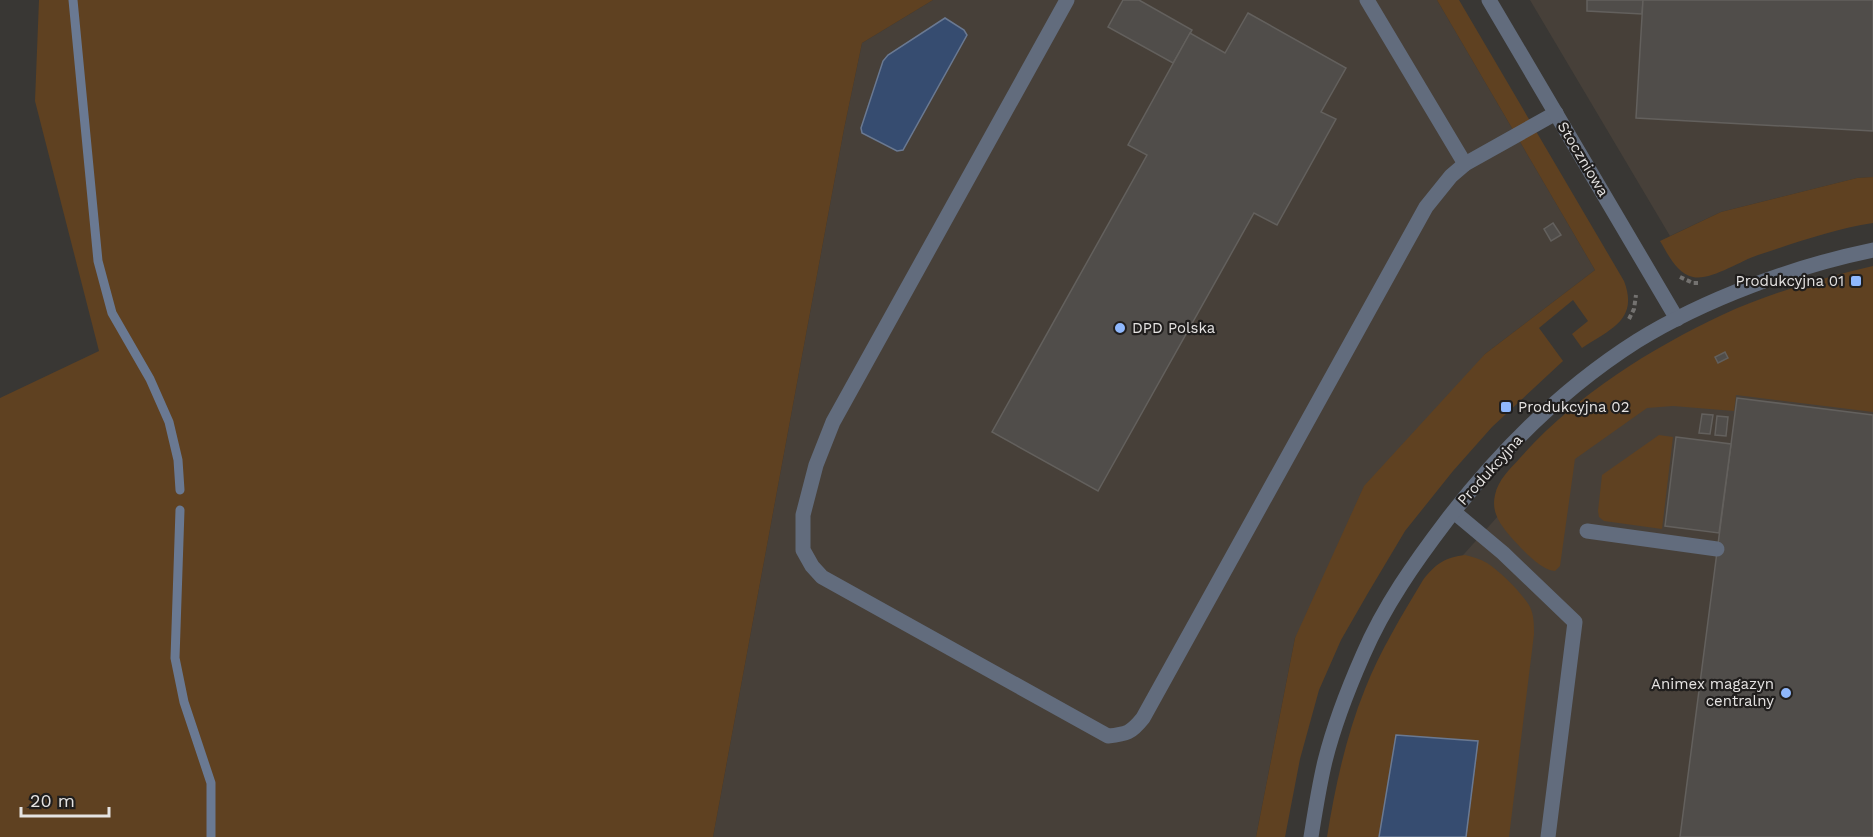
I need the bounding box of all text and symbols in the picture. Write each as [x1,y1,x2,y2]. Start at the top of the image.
street label: Stoczniowa [1554,118,1613,200]
place label: Produkcyjna 01 [1736,272,1844,290]
marker: Produkcyjna 01 [1849,274,1863,288]
place label: DPD Polska [1132,319,1216,337]
marker: DPD Polska [1113,321,1127,335]
place label: Produkcyjna 02 [1518,398,1629,416]
marker: Produkcyjna 02 [1499,400,1513,414]
street label: Produkcyjna [1454,431,1527,509]
place label: Animex magazyn centralny [1651,675,1774,710]
marker: Animex magazyn centralny [1779,686,1793,700]
scale bar [21,780,110,818]
text: 20 m [30,790,75,811]

